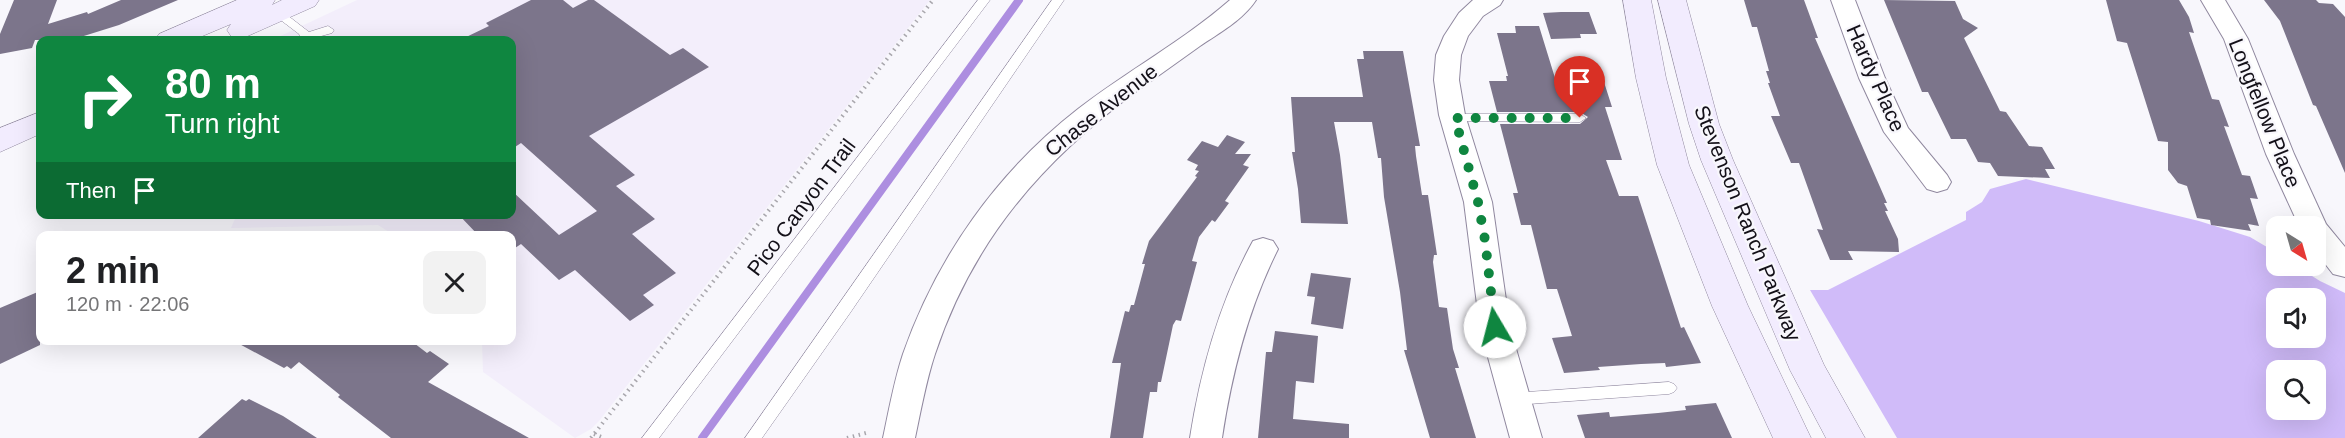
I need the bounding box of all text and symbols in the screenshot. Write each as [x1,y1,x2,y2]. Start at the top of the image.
street label: Hardy Place [1842,21,1910,135]
street label: Longfellow Place [2225,35,2305,191]
pin [1554,56,1605,118]
street label: Chase Avenue [1040,59,1162,161]
icon: right [66,60,144,138]
text: 80 m [165,60,261,107]
icon: arrive [1563,65,1596,98]
street label: Stevenson Ranch Parkway [1690,102,1806,345]
text: Turn right [165,109,280,139]
street label: Pico Canyon Trail [742,134,860,280]
icon: arrive [128,174,161,207]
text: Then [66,178,116,203]
north arrow [2266,216,2326,276]
map controls [2266,216,2326,420]
text: 2 min [66,250,160,291]
button: close [423,251,486,314]
button: sound [2266,288,2326,348]
text: 120 m · 22:06 [66,293,189,315]
position arrow [1463,295,1527,359]
button: search [2266,360,2326,420]

